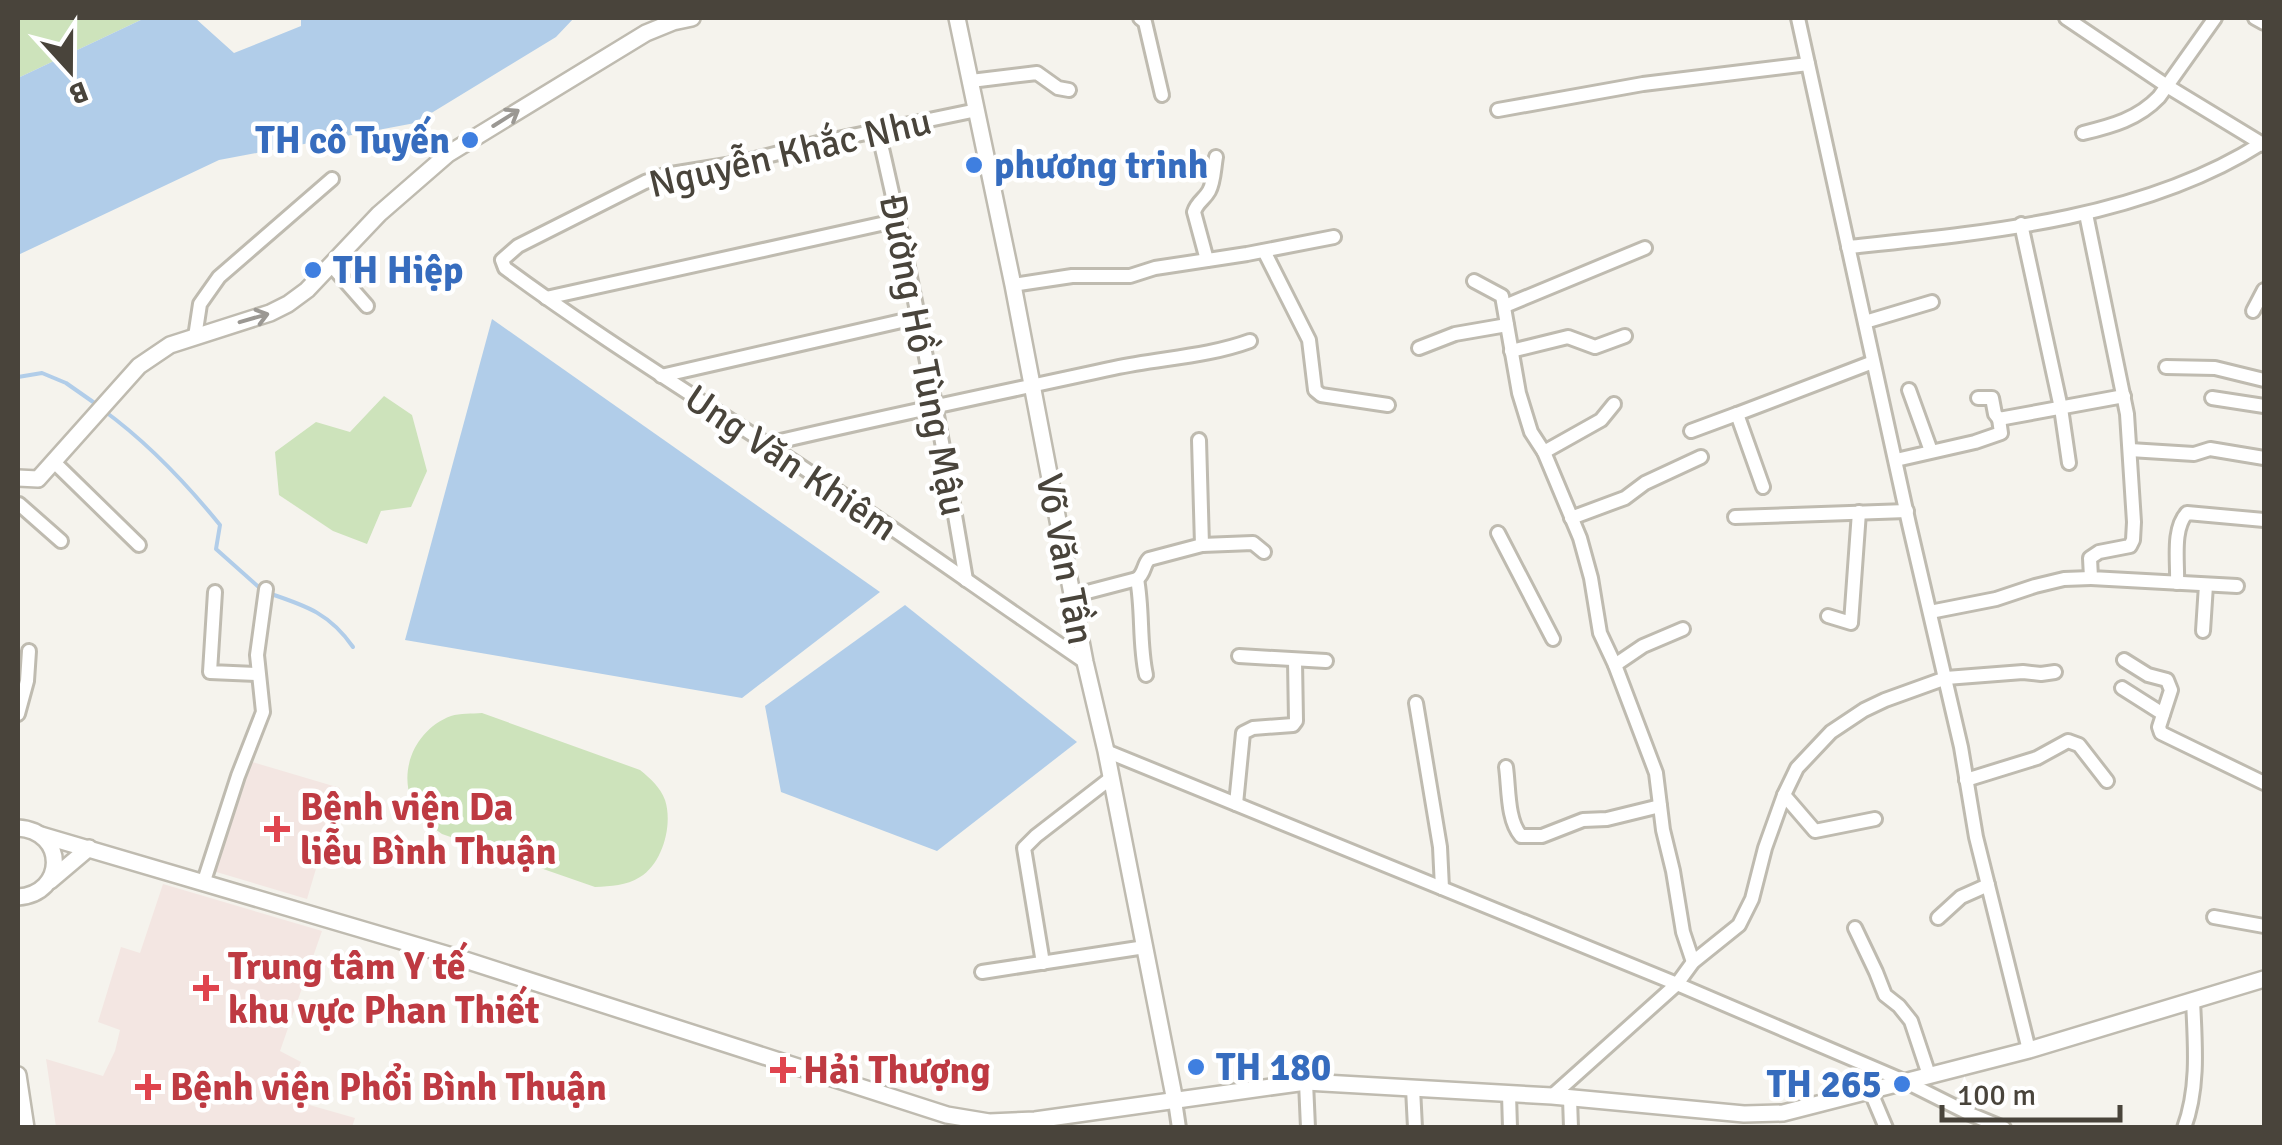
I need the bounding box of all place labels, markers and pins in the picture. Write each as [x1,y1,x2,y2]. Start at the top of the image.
place label: TH cô Tuyến [255,115,450,164]
marker: TH cô Tuyến [459,129,481,151]
place label: phương trinh [994,142,1208,189]
marker: phương trinh [963,154,985,176]
place label: TH Hiệp [333,247,464,294]
marker: TH Hiệp [302,259,324,281]
place label: Bệnh viện Da liễu Bình Thuận [300,784,556,875]
marker: Bệnh viện Da liễu Bình Thuận [264,816,290,842]
place label: Trung tâm Y tế khu vực Phan Thiết [228,941,539,1034]
marker: Trung tâm Y tế khu vực Phan Thiết [193,975,219,1001]
place label: TH 180 [1216,1044,1331,1091]
place label: Hải Thượng [803,1047,991,1094]
marker: TH 180 [1185,1056,1207,1078]
marker: Hải Thượng [772,1059,794,1081]
place label: TH 265 [1767,1061,1882,1108]
place label: Bệnh viện Phổi Bình Thuận [170,1063,607,1111]
marker: TH 265 [1891,1073,1913,1095]
marker: Bệnh viện Phổi Bình Thuận [135,1074,161,1100]

